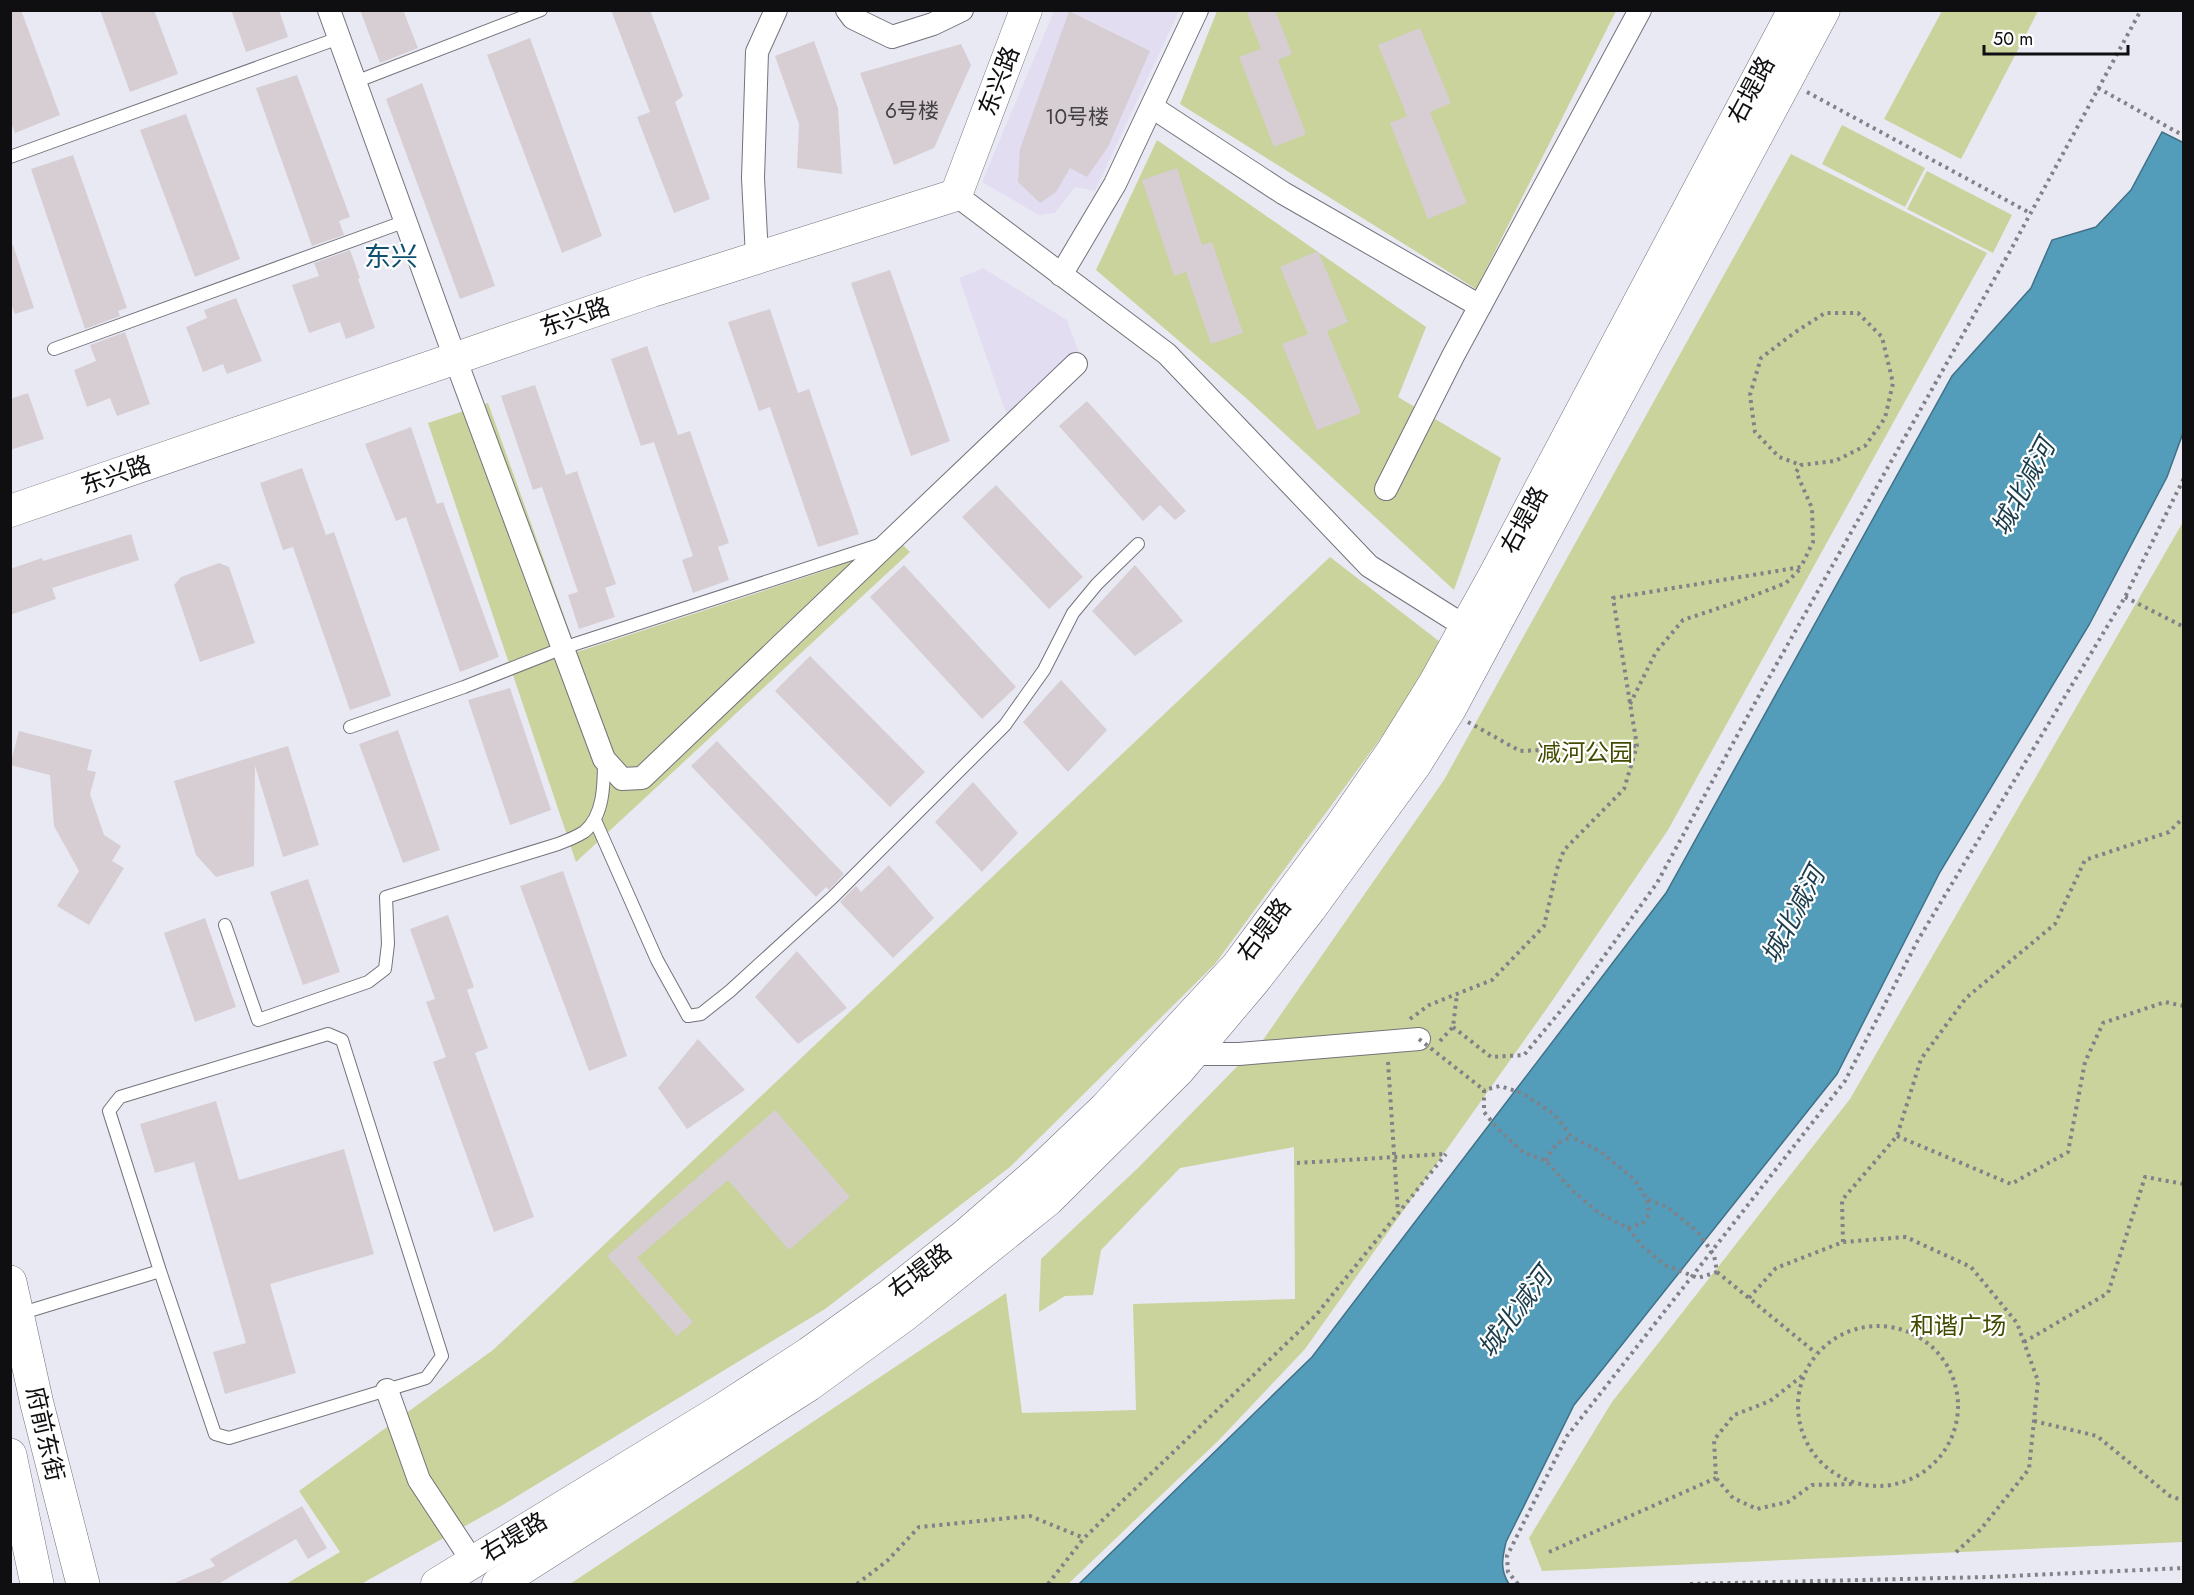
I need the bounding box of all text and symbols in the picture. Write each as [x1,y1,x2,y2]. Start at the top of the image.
scale bar [1984,18,2128,56]
text: 50 m [1993,26,2033,52]
street label: 东兴路 [969,41,1028,121]
street label: 右堤路 [1718,50,1783,130]
house number: 6号楼 [885,96,939,126]
house number: 10号楼 [1045,102,1109,132]
district label: 东兴 [364,237,418,276]
street label: 东兴路 [535,288,615,345]
water label: 城北减河 [1982,428,2067,542]
street label: 东兴路 [76,446,156,503]
street label: 右堤路 [1491,480,1556,560]
park label: 减河公园 [1537,735,1633,770]
water label: 城北减河 [1752,856,1837,970]
street label: 右堤路 [1228,890,1299,969]
street label: 右堤路 [881,1235,959,1307]
water label: 城北减河 [1469,1255,1564,1365]
park label: 和谐广场 [1910,1308,2006,1343]
street label: 府前东街 [18,1383,73,1485]
street label: 右堤路 [474,1503,554,1570]

